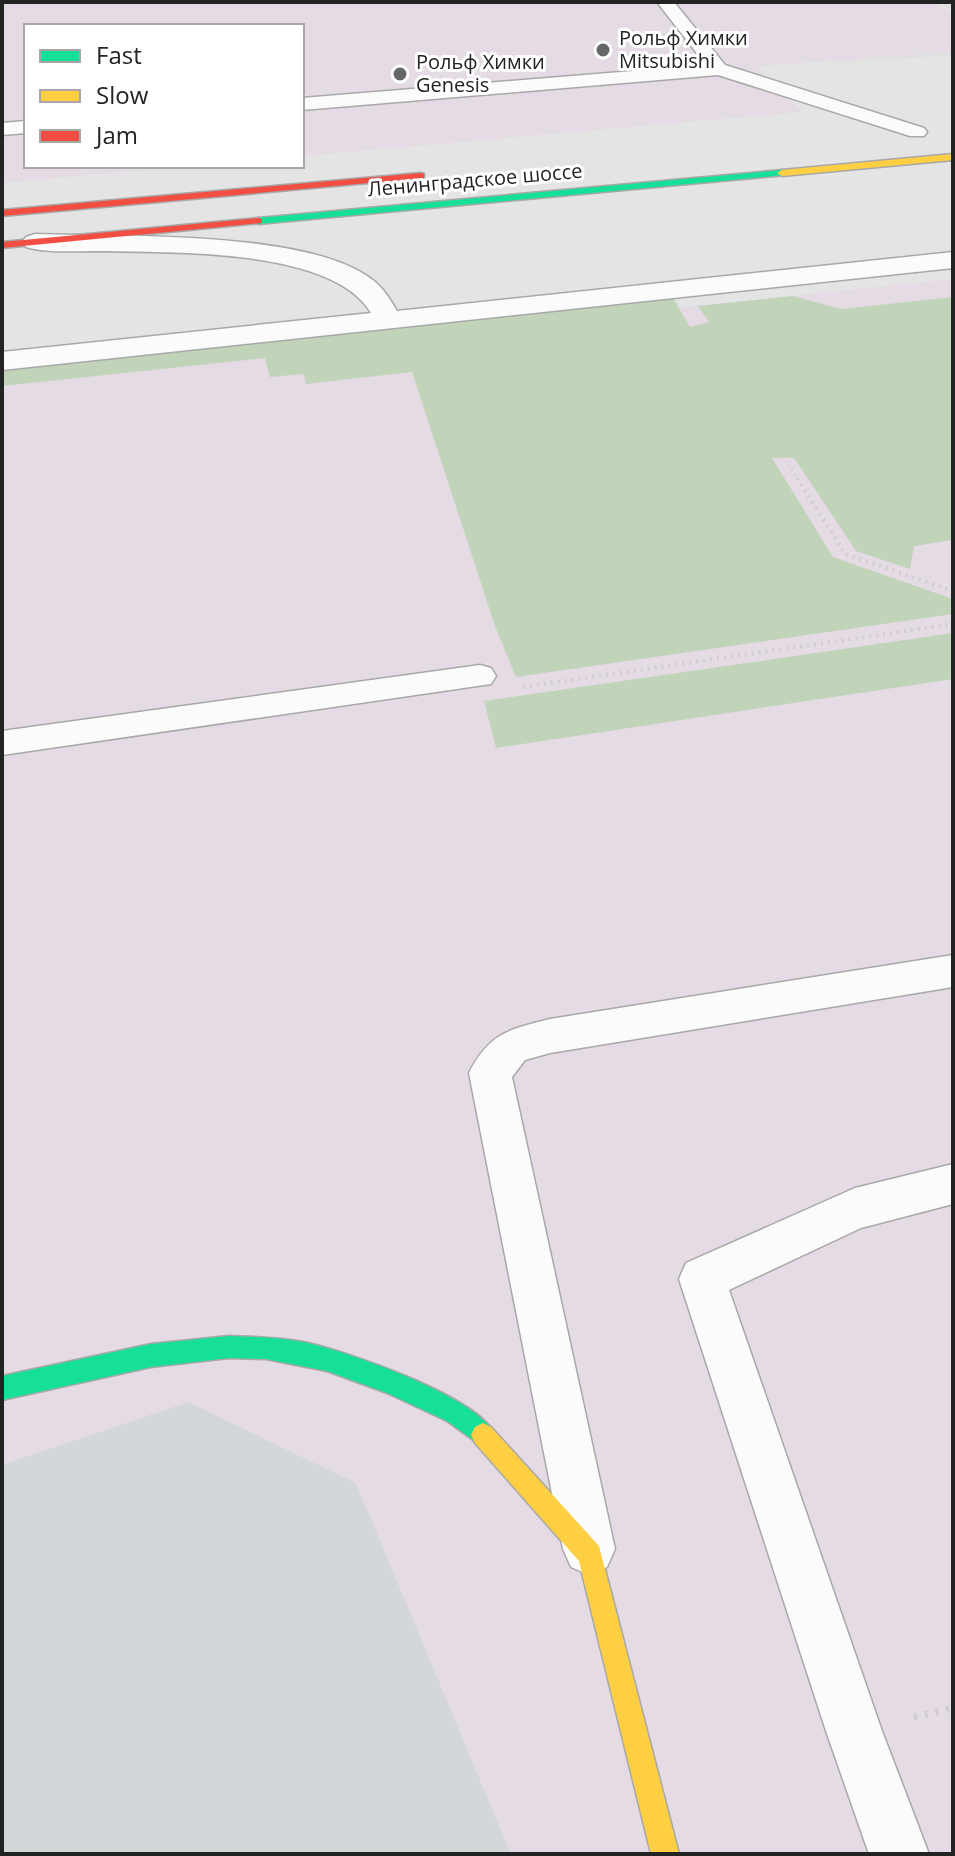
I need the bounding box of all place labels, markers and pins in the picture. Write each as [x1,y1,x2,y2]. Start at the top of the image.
place label: Рольф Химки Mitsubishi [619,24,748,74]
marker: Рольф Химки Mitsubishi [594,41,612,59]
place label: Рольф Химки Genesis [416,48,545,98]
marker: Рольф Химки Genesis [391,65,409,83]

